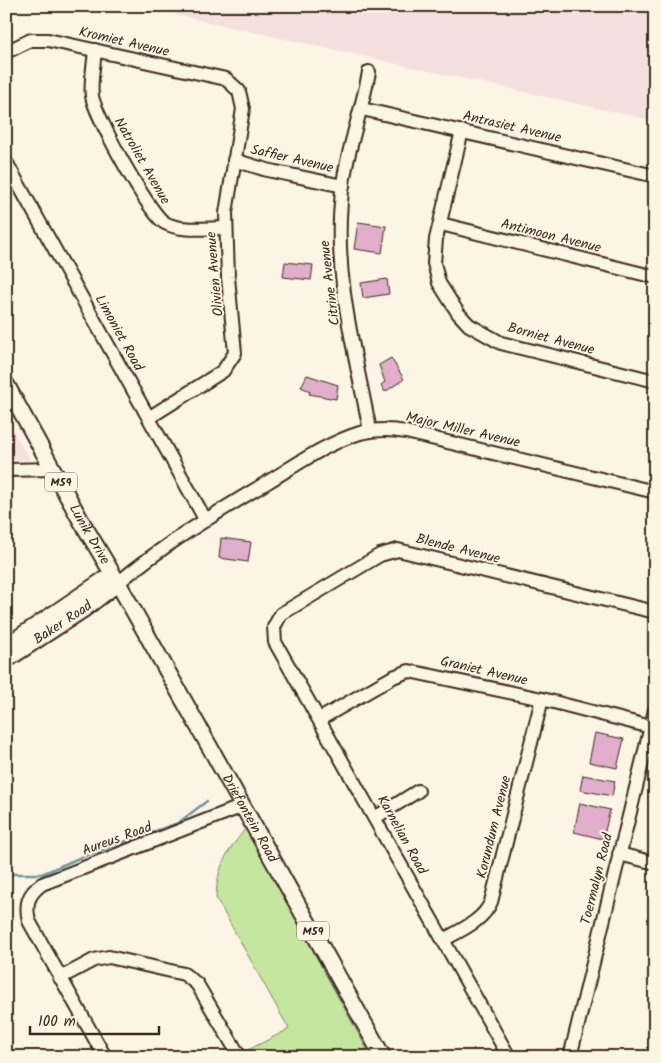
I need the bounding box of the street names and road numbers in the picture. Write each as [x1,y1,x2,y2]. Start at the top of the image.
street label: Kromiet Avenue [77,21,172,63]
street label: Antrasiet Avenue [461,105,564,149]
street label: Natroliet Avenue [108,113,176,209]
street label: Saffier Avenue [248,139,336,179]
street label: Antimoon Avenue [498,213,604,259]
street label: Olivien Avenue [200,230,230,317]
street label: Citrine Avenue [314,238,346,327]
street label: Limoniet Road [89,291,150,376]
street label: Borniet Avenue [505,317,598,361]
street label: Major Miller Avenue [404,406,523,454]
road number: M59 [45,472,77,492]
street label: Lunik Drive [63,500,116,569]
street label: Blende Avenue [414,528,503,570]
street label: Baker Road [29,595,98,650]
street label: Graniet Avenue [438,650,531,692]
street label: Driefontein Road [216,770,284,868]
street label: Korundum Avenue [471,773,518,881]
street label: Karnelian Road [371,791,433,880]
street label: Aureus Road [79,816,156,862]
street label: Toermalyn Road [575,830,619,927]
road number: M59 [297,921,329,940]

